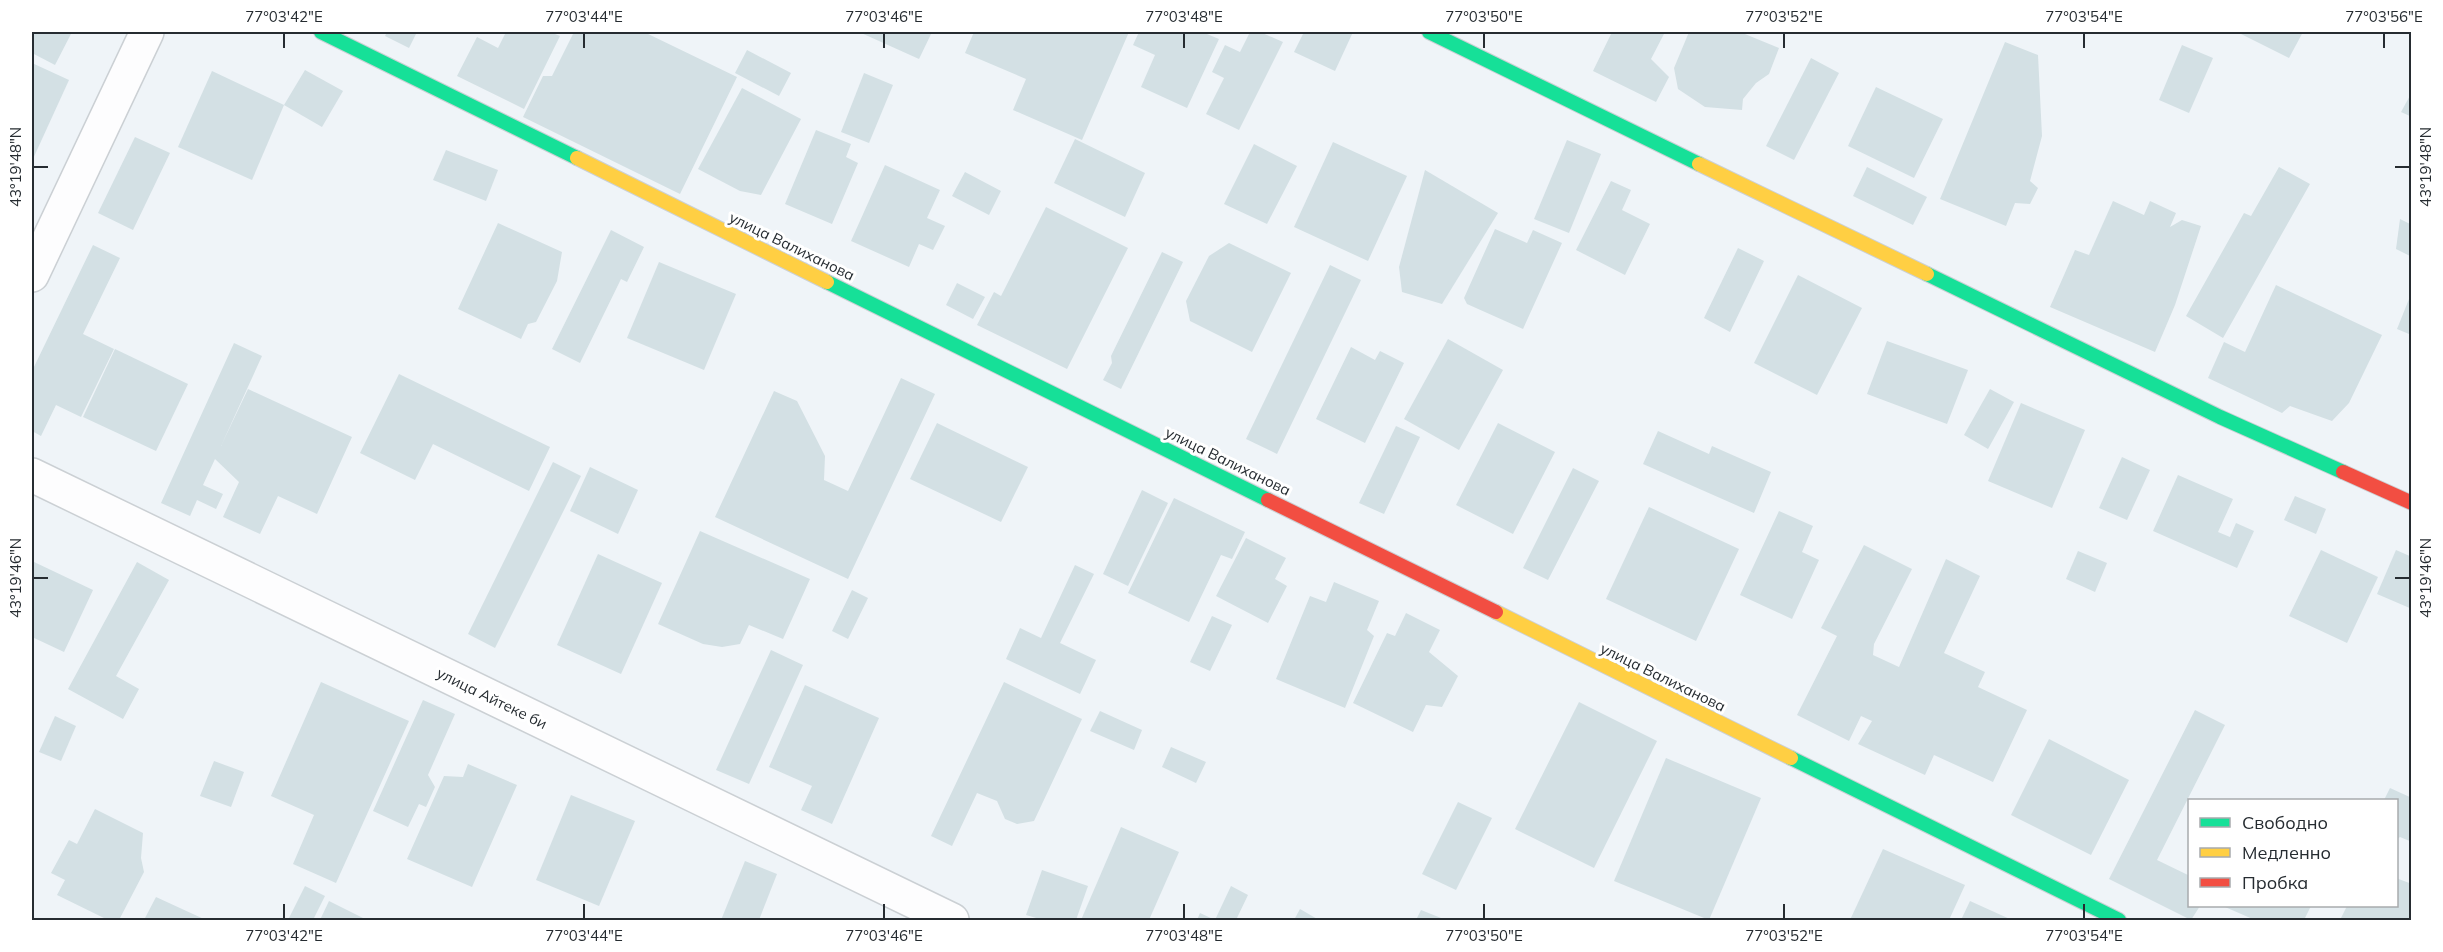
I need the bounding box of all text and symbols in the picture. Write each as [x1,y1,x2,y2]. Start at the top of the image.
text: 77°03'42"E [245,7,323,26]
text: 77°03'44"E [545,7,623,26]
text: 77°03'46"E [845,7,923,26]
text: 77°03'48"E [1145,7,1223,26]
text: 77°03'50"E [1445,7,1523,26]
text: 77°03'52"E [1745,7,1823,26]
text: 77°03'54"E [2045,7,2123,26]
text: 77°03'56"E [2345,7,2423,26]
text: 43°19'48"N [6,127,25,207]
text: 43°19'48"N [2416,127,2435,207]
street label: улица Валиханова [726,207,858,285]
street label: улица Валиханова [1162,422,1294,500]
text: 43°19'46"N [6,538,25,618]
text: 43°19'46"N [2416,538,2435,618]
street label: улица Валиханова [1597,638,1729,716]
street label: улица Айтеке би [434,663,550,733]
legend [2188,799,2398,907]
text: Свободно [2242,811,2328,834]
text: Медленно [2242,841,2331,864]
text: Пробка [2242,871,2308,894]
text: 77°03'42"E [245,926,323,945]
text: 77°03'44"E [545,926,623,945]
text: 77°03'46"E [845,926,923,945]
text: 77°03'48"E [1145,926,1223,945]
text: 77°03'50"E [1445,926,1523,945]
text: 77°03'52"E [1745,926,1823,945]
text: 77°03'54"E [2045,926,2123,945]

